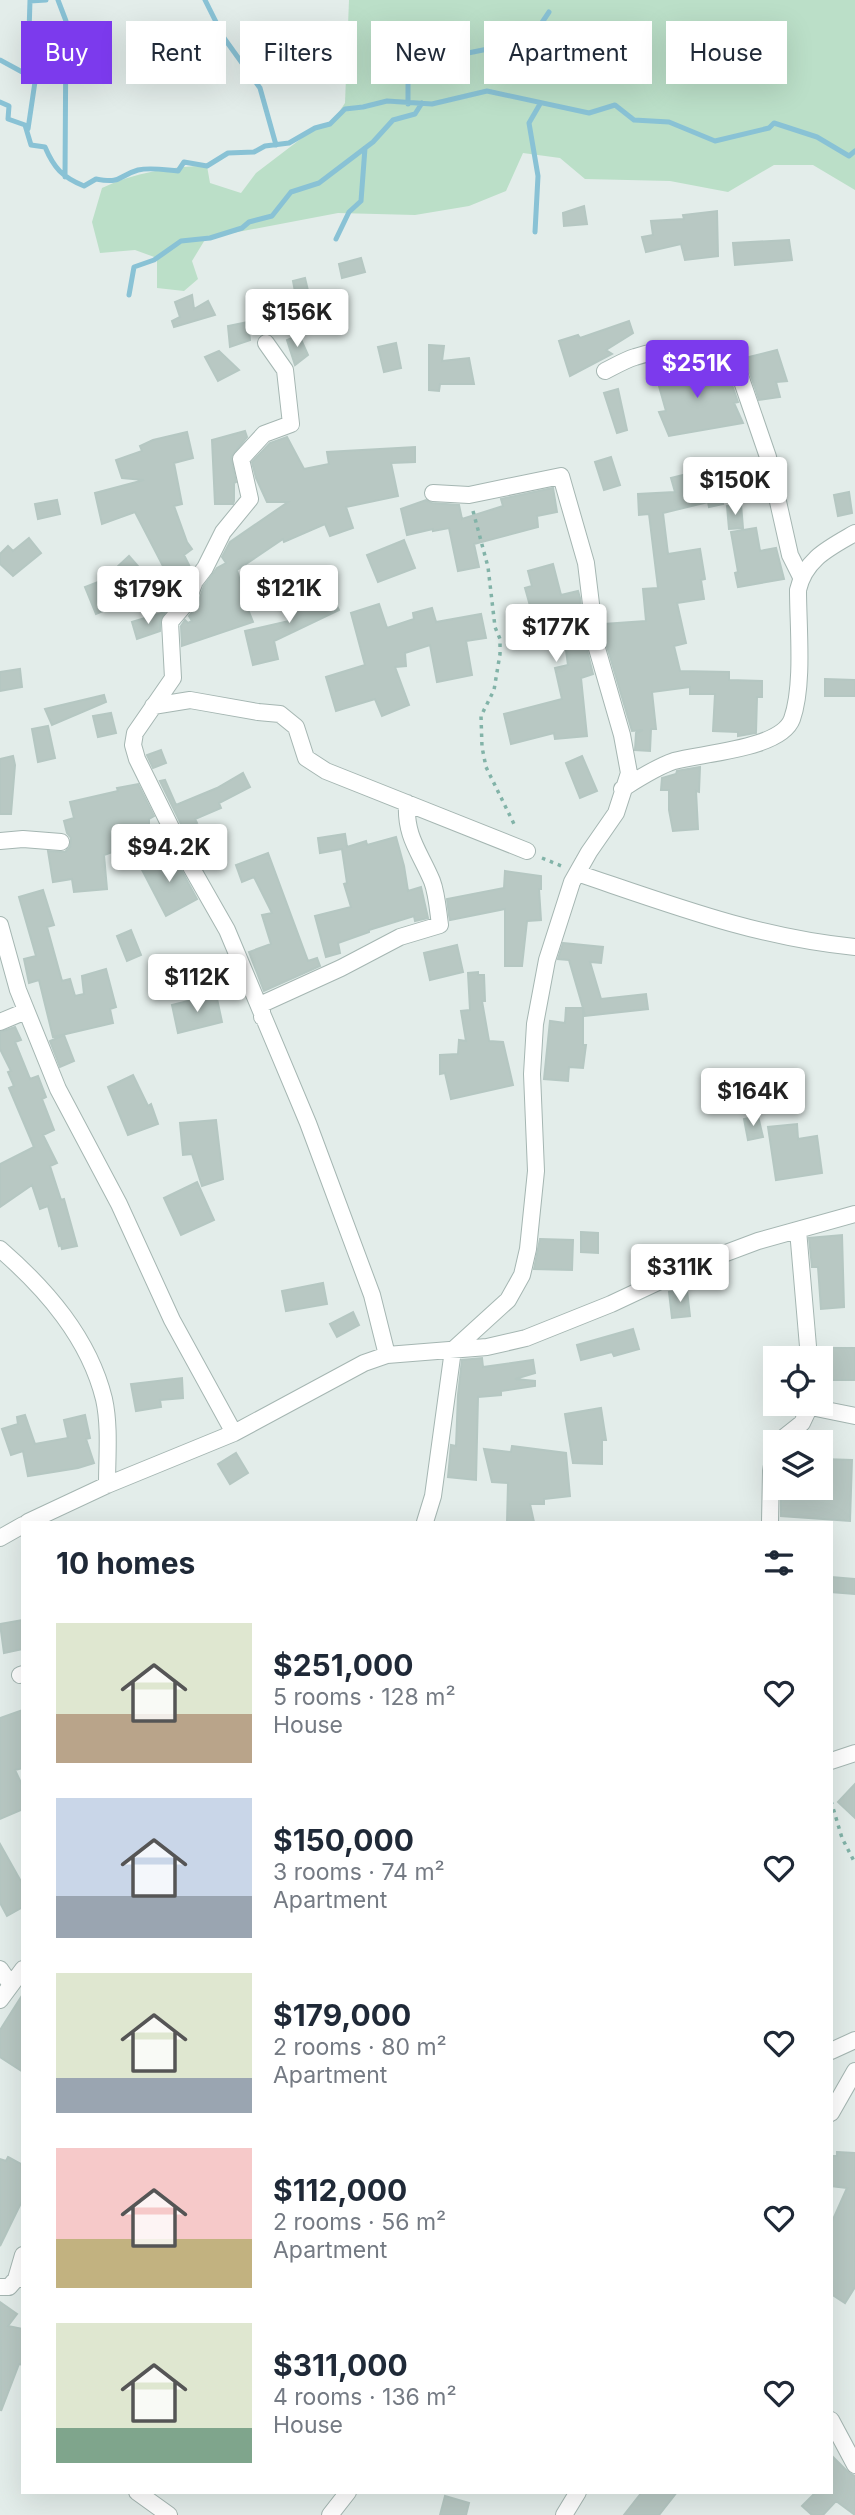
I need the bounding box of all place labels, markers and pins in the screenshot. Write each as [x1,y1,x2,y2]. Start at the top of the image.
pin: $156K [248,290,346,349]
pin: $251K [648,340,746,400]
pin: $150K [686,458,784,517]
pin: $179K [99,566,197,626]
pin: $121K [240,566,338,625]
pin: $177K [507,604,605,664]
pin: $94.2K [112,824,226,884]
pin: $112K [148,954,246,1014]
pin: $164K [704,1068,802,1128]
pin: $311K [631,1244,729,1304]

